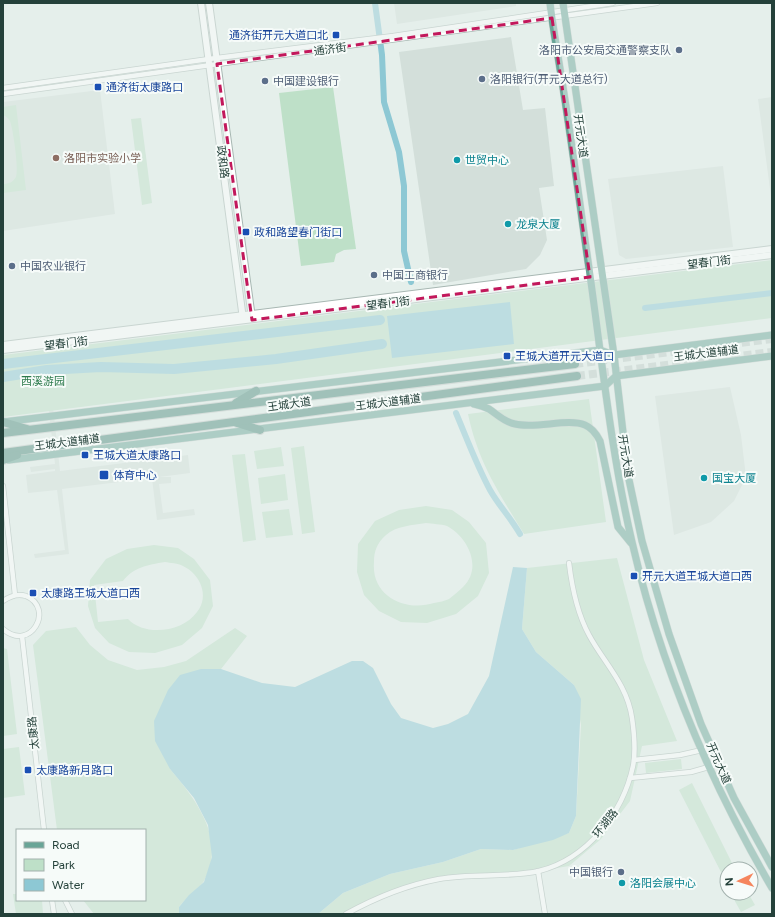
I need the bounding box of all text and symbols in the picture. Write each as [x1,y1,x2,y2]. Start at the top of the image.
place label: 通济街开元大道口北 [229,29,328,42]
marker: 通济街开元大道口北 [331,30,341,40]
street label: 通济街 [313,41,347,58]
place label: 洛阳市公安局交通警察支队 [539,44,671,57]
marker: 洛阳市公安局交通警察支队 [674,45,684,55]
place label: 洛阳银行(开元大道总行) [490,73,608,86]
marker: 洛阳银行(开元大道总行) [477,74,487,84]
place label: 中国建设银行 [273,75,339,88]
marker: 中国建设银行 [260,76,270,86]
place label: 通济街太康路口 [106,81,183,94]
marker: 通济街太康路口 [93,82,103,92]
street label: 开元大道 [571,113,590,159]
street label: 政和路 [214,145,231,179]
place label: 洛阳市实验小学 [64,152,141,165]
marker: 洛阳市实验小学 [51,153,61,163]
place label: 世贸中心 [465,154,509,167]
marker: 世贸中心 [452,155,462,165]
place label: 龙泉大厦 [516,218,560,231]
marker: 龙泉大厦 [503,219,513,229]
place label: 政和路望春门街口 [254,226,342,239]
marker: 政和路望春门街口 [241,227,251,237]
street label: 望春门街 [686,253,732,272]
place label: 中国农业银行 [20,260,86,273]
marker: 中国农业银行 [7,261,17,271]
place label: 中国工商银行 [382,269,448,282]
marker: 中国工商银行 [369,270,379,280]
street label: 望春门街 [365,294,411,313]
street label: 望春门街 [43,334,89,353]
street label: 王城大道辅道 [673,343,740,364]
place label: 王城大道开元大道口 [515,350,614,363]
marker: 王城大道开元大道口 [502,351,512,361]
park label: 西溪游园 [21,375,65,388]
street label: 王城大道辅道 [355,392,422,413]
street label: 王城大道 [266,395,312,414]
street label: 王城大道辅道 [34,432,101,453]
street label: 开元大道 [616,433,635,479]
place label: 王城大道太康路口 [93,449,181,462]
marker: 王城大道太康路口 [80,450,90,460]
marker: 体育中心 [98,469,110,481]
place label: 体育中心 [113,469,157,482]
place label: 国宝大厦 [712,472,756,485]
marker: 国宝大厦 [699,473,709,483]
place label: 开元大道王城大道口西 [642,570,752,583]
marker: 开元大道王城大道口西 [629,571,639,581]
place label: 太康路王城大道口西 [41,587,140,600]
marker: 太康路王城大道口西 [28,588,38,598]
street label: 太康路 [25,716,42,750]
street label: 开元大道 [704,740,733,786]
place label: 太康路新月路口 [36,764,113,777]
marker: 太康路新月路口 [23,765,33,775]
street label: 环湖路 [590,806,621,840]
legend [16,829,146,901]
text: Road [52,838,80,852]
text: Park [52,858,75,872]
north arrow [719,861,759,901]
place label: 中国银行 [569,866,613,879]
marker: 中国银行 [616,867,626,877]
place label: 洛阳会展中心 [630,877,696,890]
text: N [723,877,736,886]
text: Water [52,878,84,892]
marker: 洛阳会展中心 [617,878,627,888]

